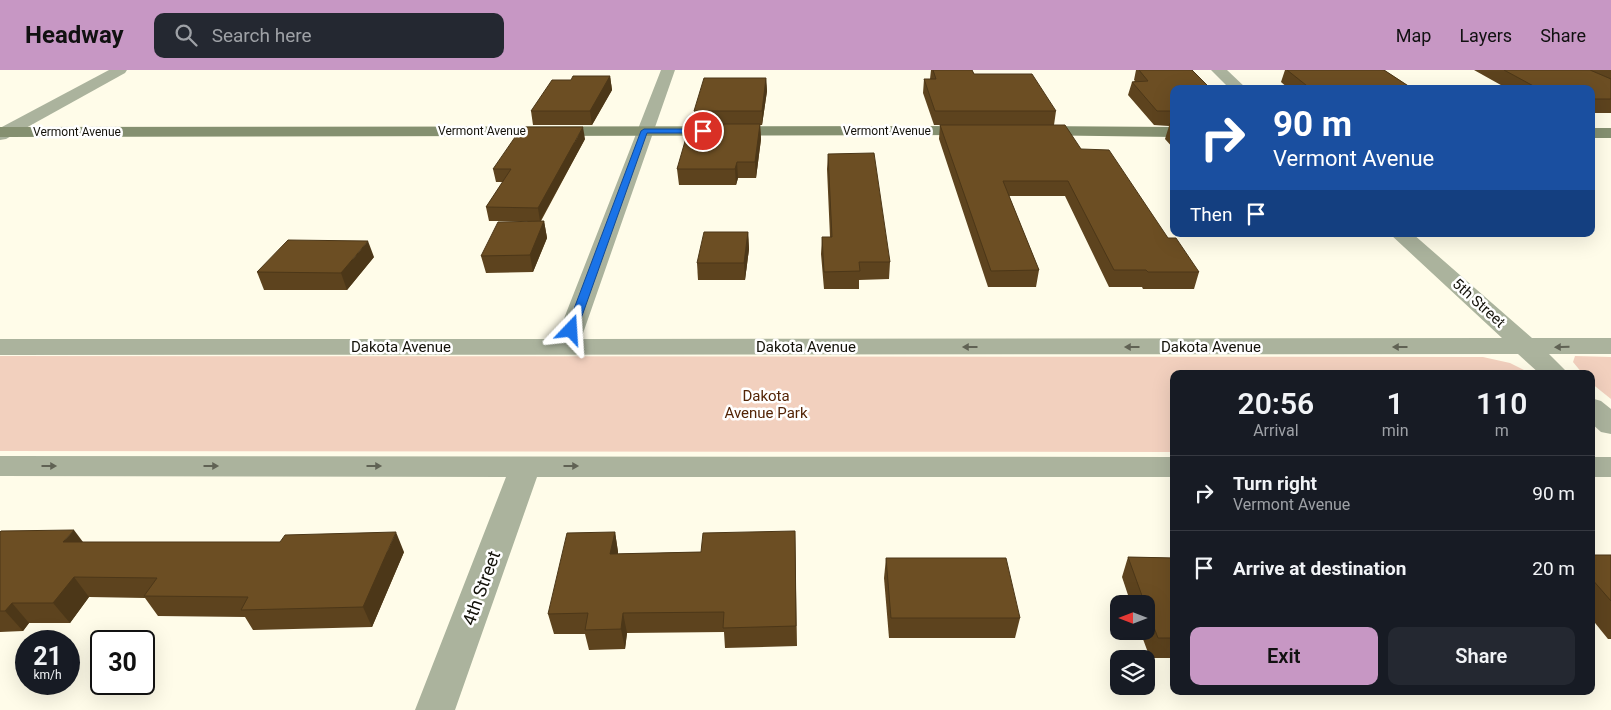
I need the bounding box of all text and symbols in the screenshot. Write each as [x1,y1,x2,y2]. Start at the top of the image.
search box [154,13,504,58]
text: Headway [25,21,124,49]
icon: search [172,21,200,49]
text: Search here [212,24,312,47]
text: Map [1396,25,1431,46]
text: Layers [1459,25,1512,46]
text: Share [1540,25,1586,46]
text: 90 m [1273,104,1352,145]
icon: right [1190,105,1255,170]
pin [682,110,724,152]
icon: arrive [689,117,717,145]
street label: Vermont Avenue [438,124,526,138]
street label: Vermont Avenue [843,124,931,138]
street label: Vermont Avenue [33,125,121,139]
text: Vermont Avenue [1273,146,1434,171]
icon: arrive [1242,200,1270,228]
text: Then [1190,203,1232,226]
street label: 5th Street [1449,275,1509,331]
position arrow [544,303,596,355]
street label: Dakota Avenue [351,338,451,356]
street label: Dakota Avenue [756,338,856,356]
street label: Dakota Avenue [1161,338,1261,356]
one-way arrow [962,343,978,351]
one-way arrow [1124,343,1140,351]
one-way arrow [1392,343,1408,351]
one-way arrow [1554,343,1570,351]
text: 20:56 [1238,386,1314,421]
text: 1 [1387,386,1404,421]
text: 110 [1476,386,1527,421]
park label: Dakota Avenue Park [725,387,808,422]
text: Arrival [1253,421,1299,440]
text: min [1382,421,1409,440]
text: m [1495,421,1509,440]
one-way arrow [41,462,57,470]
one-way arrow [203,462,219,470]
one-way arrow [366,462,382,470]
one-way arrow [563,462,579,470]
text: Turn right [1233,472,1317,495]
icon: right [1190,479,1218,507]
text: 90 m [1532,482,1575,505]
text: Vermont Avenue [1233,495,1350,514]
street label: 4th Street [458,548,504,628]
icon: arrive [1190,554,1218,582]
text: Arrive at destination [1233,557,1406,580]
text: 20 m [1532,557,1575,580]
north arrow [1110,595,1155,640]
map controls [1110,595,1155,695]
button: Exit [1190,627,1378,685]
button: Share [1388,627,1575,685]
speed limit sign: 30 [90,630,155,695]
text: 21 [33,642,62,671]
button: layers [1110,650,1155,695]
text: km/h [33,668,62,682]

